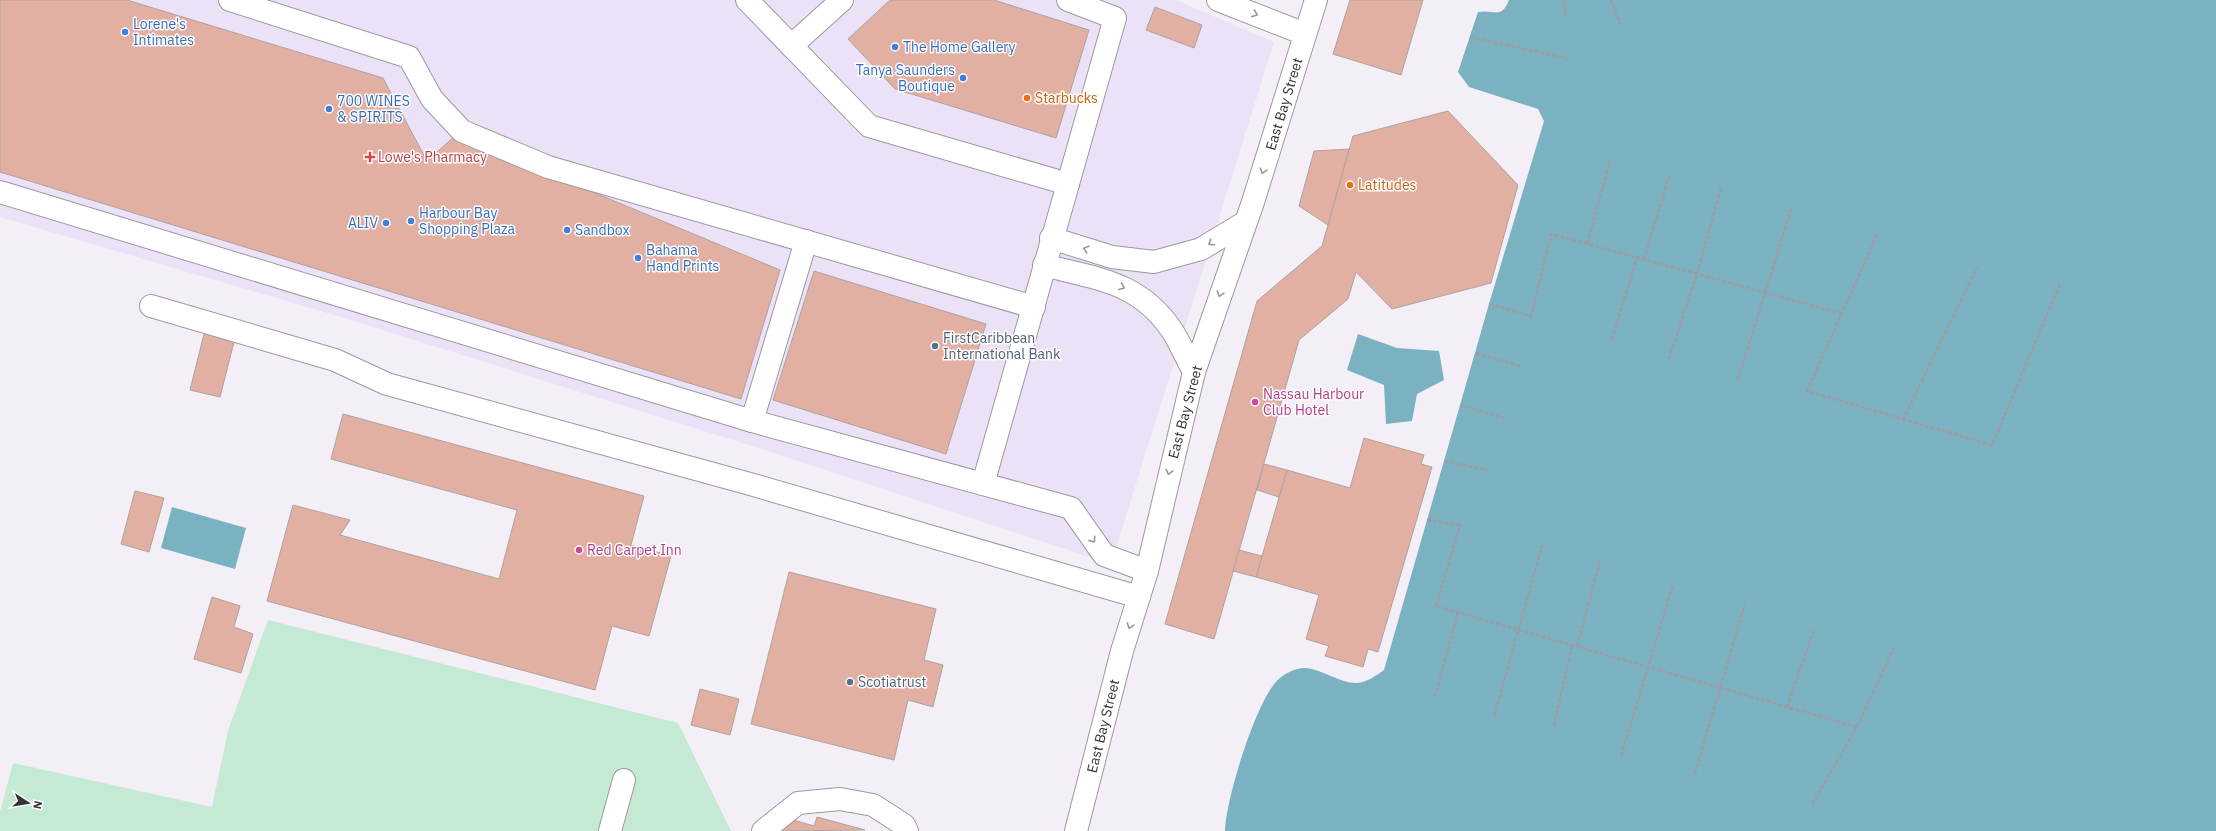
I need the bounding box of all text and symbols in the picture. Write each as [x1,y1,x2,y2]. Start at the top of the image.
one-way arrow [1251,10,1258,18]
place label: Lorene's Intimates [133,15,194,49]
marker: Lorene's Intimates [120,27,130,37]
place label: The Home Gallery [903,38,1016,56]
marker: The Home Gallery [890,42,900,52]
street label: East Bay Street [1261,55,1307,152]
place label: Tanya Saunders Boutique [856,61,955,95]
marker: Tanya Saunders Boutique [958,73,968,83]
place label: Starbucks [1035,89,1098,107]
place label: 700 WINES & SPIRITS [337,92,410,126]
marker: Starbucks [1022,93,1032,103]
marker: 700 WINES & SPIRITS [324,104,334,114]
place label: Lowe's Pharmacy [378,148,487,166]
marker: Lowe's Pharmacy [365,152,375,162]
one-way arrow [1259,167,1267,174]
place label: Latitudes [1358,176,1417,194]
marker: Latitudes [1345,180,1355,190]
place label: Harbour Bay Shopping Plaza [419,204,516,238]
place label: ALIV [348,214,378,232]
marker: Harbour Bay Shopping Plaza [406,216,416,226]
marker: ALIV [381,218,391,228]
place label: Sandbox [575,221,630,239]
marker: Sandbox [562,225,572,235]
one-way arrow [1208,238,1215,245]
place label: Bahama Hand Prints [646,241,720,275]
one-way arrow [1082,245,1089,254]
marker: Bahama Hand Prints [633,253,643,263]
one-way arrow [1118,282,1125,290]
one-way arrow [1217,290,1225,297]
place label: FirstCaribbean International Bank [943,329,1061,363]
marker: FirstCaribbean International Bank [930,341,940,351]
street label: East Bay Street [1164,363,1206,461]
place label: Nassau Harbour Club Hotel [1263,385,1364,419]
marker: Nassau Harbour Club Hotel [1250,397,1260,407]
one-way arrow [1166,469,1174,476]
one-way arrow [1088,536,1096,543]
place label: Red Carpet Inn [587,541,682,559]
marker: Red Carpet Inn [574,545,584,555]
one-way arrow [1126,622,1135,629]
place label: Scotiatrust [858,673,927,691]
marker: Scotiatrust [845,677,855,687]
street label: East Bay Street [1083,677,1123,775]
north arrow [8,783,48,823]
text: N [30,800,45,810]

